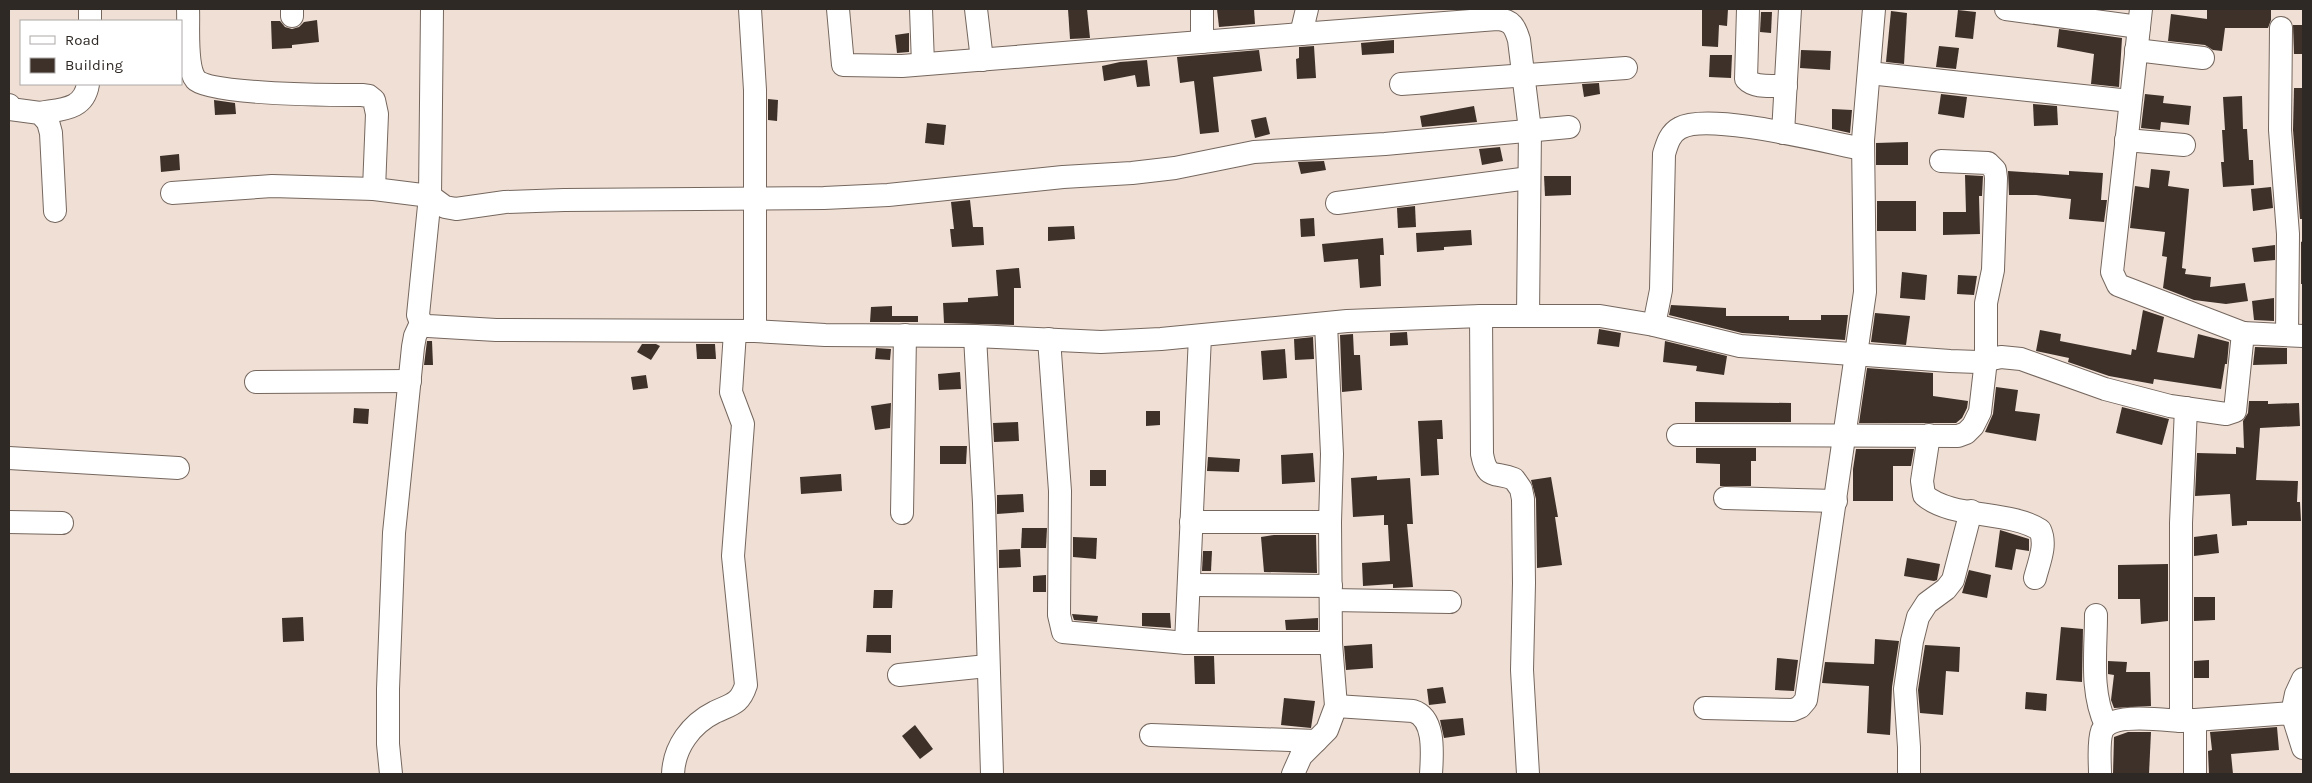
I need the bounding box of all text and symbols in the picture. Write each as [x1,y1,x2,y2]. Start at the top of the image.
legend [20,20,182,85]
text: Road [65,31,100,49]
text: Building [65,56,123,74]

